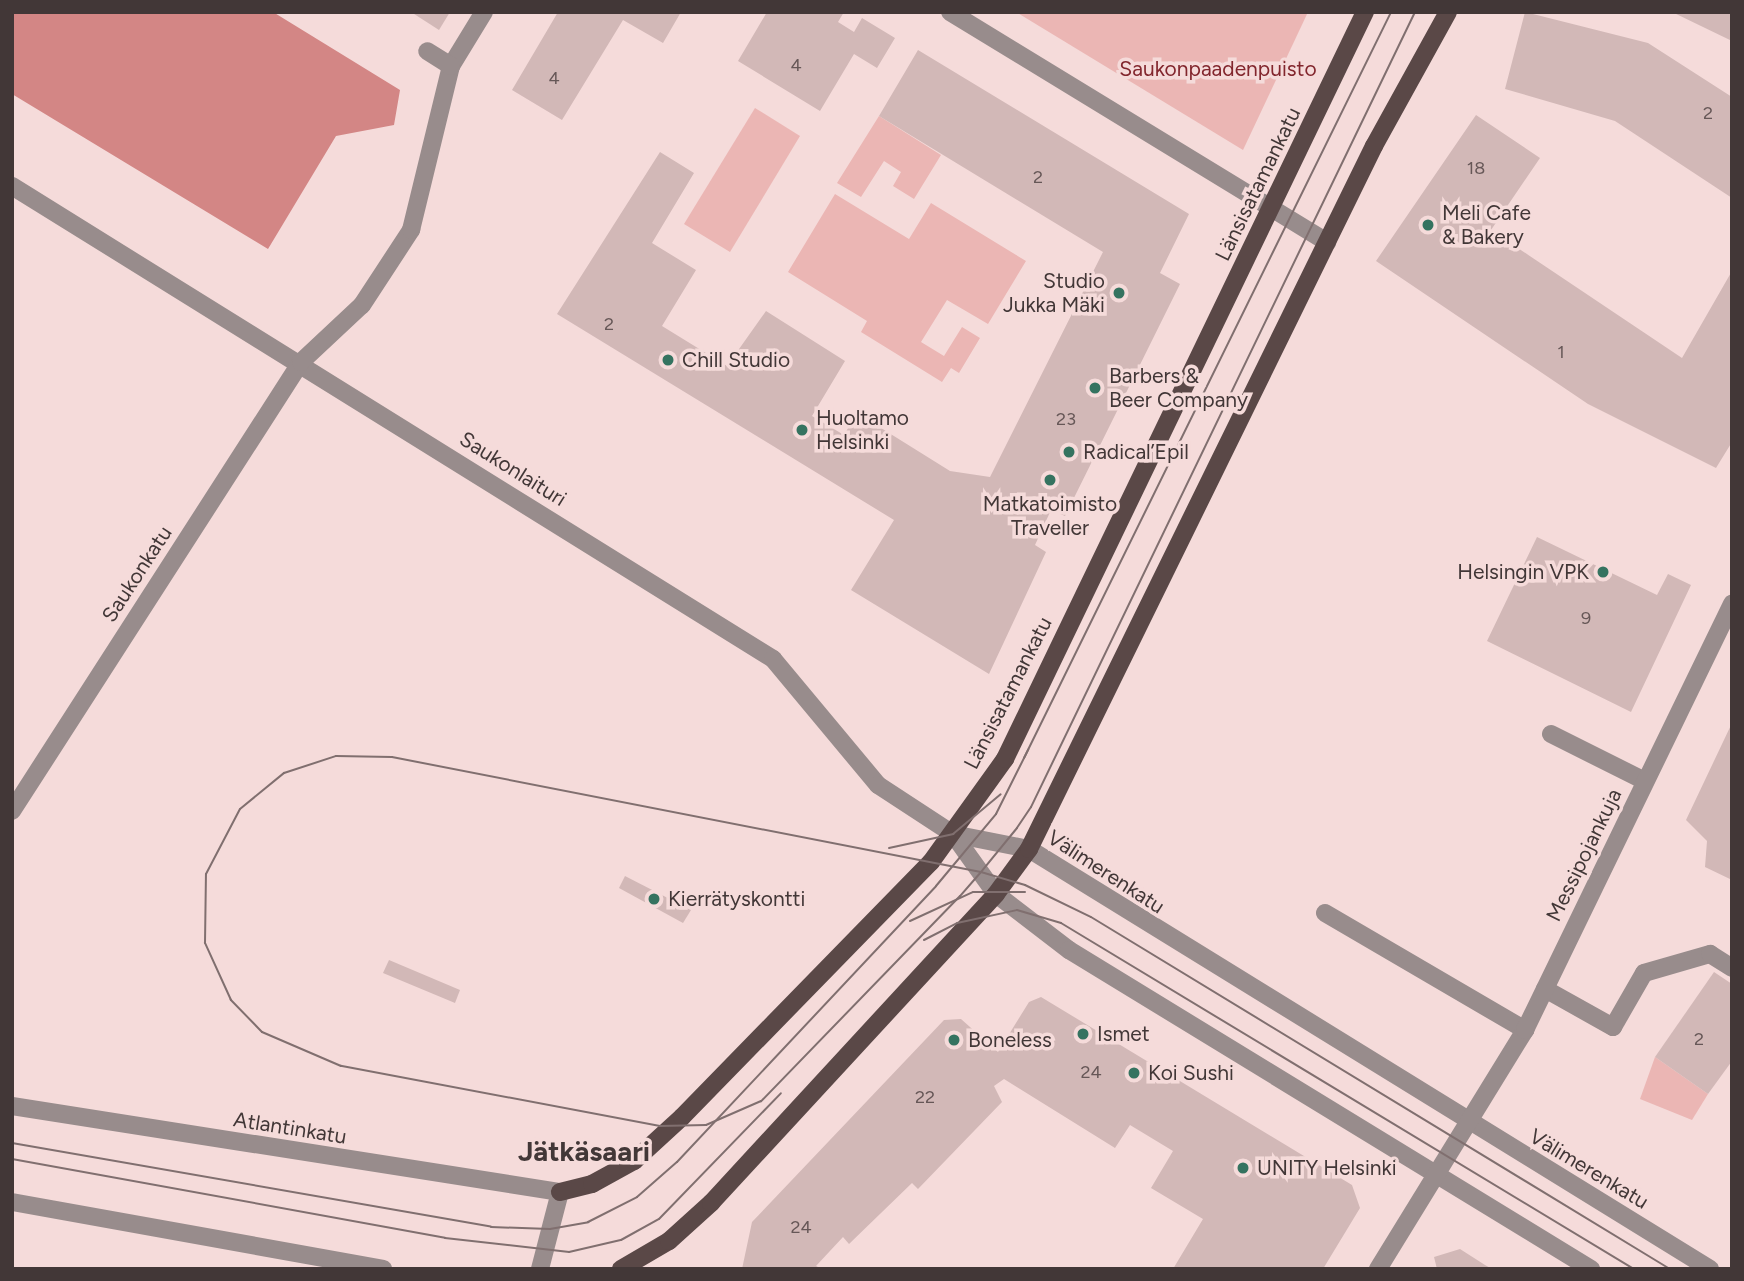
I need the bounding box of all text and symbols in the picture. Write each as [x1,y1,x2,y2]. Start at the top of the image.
house number: 4 [790,54,802,76]
park label: Saukonpaadenpuisto [1119,56,1317,82]
house number: 4 [548,67,560,89]
house number: 2 [1703,102,1713,124]
street label: Länsisatamankatu [1210,103,1306,265]
house number: 18 [1467,157,1485,179]
house number: 2 [1033,166,1043,188]
place label: Meli Cafe & Bakery [1442,200,1531,250]
marker: Meli Cafe & Bakery [1420,217,1436,233]
place label: Studio Jukka Mäki [1003,268,1105,318]
marker: Studio Jukka Mäki [1111,285,1127,301]
house number: 2 [604,313,614,335]
house number: 1 [1557,341,1565,363]
place label: Chill Studio [682,347,790,373]
marker: Chill Studio [660,352,676,368]
place label: Barbers & Beer Company [1109,363,1248,413]
marker: Barbers & Beer Company [1087,380,1103,396]
place label: Huoltamo Helsinki [816,405,909,455]
house number: 23 [1056,408,1076,430]
marker: Huoltamo Helsinki [794,422,810,438]
street label: Saukonlaituri [455,426,571,512]
place label: Radical’Epil [1083,439,1189,465]
marker: Radical’Epil [1061,444,1077,460]
marker: Matkatoimisto Traveller [1042,472,1058,488]
place label: Matkatoimisto Traveller [983,491,1117,541]
street label: Saukonkatu [97,521,177,627]
place label: Helsingin VPK [1457,559,1589,585]
marker: Helsingin VPK [1595,564,1611,580]
house number: 9 [1581,607,1591,629]
street label: Länsisatamankatu [959,613,1057,773]
street label: Messipojankuja [1541,784,1627,926]
street label: Välimerenkatu [1043,825,1169,919]
place label: Kierrätyskontti [668,886,805,912]
marker: Kierrätyskontti [646,891,662,907]
place label: Ismet [1097,1021,1150,1047]
marker: Ismet [1075,1026,1091,1042]
place label: Boneless [968,1027,1052,1053]
house number: 2 [1694,1028,1704,1050]
marker: Boneless [946,1032,962,1048]
place label: Koi Sushi [1148,1060,1234,1086]
house number: 24 [1080,1061,1102,1083]
marker: Koi Sushi [1126,1065,1142,1081]
house number: 22 [915,1086,935,1108]
street label: Atlantinkatu [232,1107,348,1149]
street label: Välimerenkatu [1525,1124,1653,1214]
district label: Jätkäsaari [518,1134,650,1168]
place label: UNITY Helsinki [1257,1155,1397,1181]
marker: UNITY Helsinki [1235,1160,1251,1176]
house number: 24 [790,1216,812,1238]

